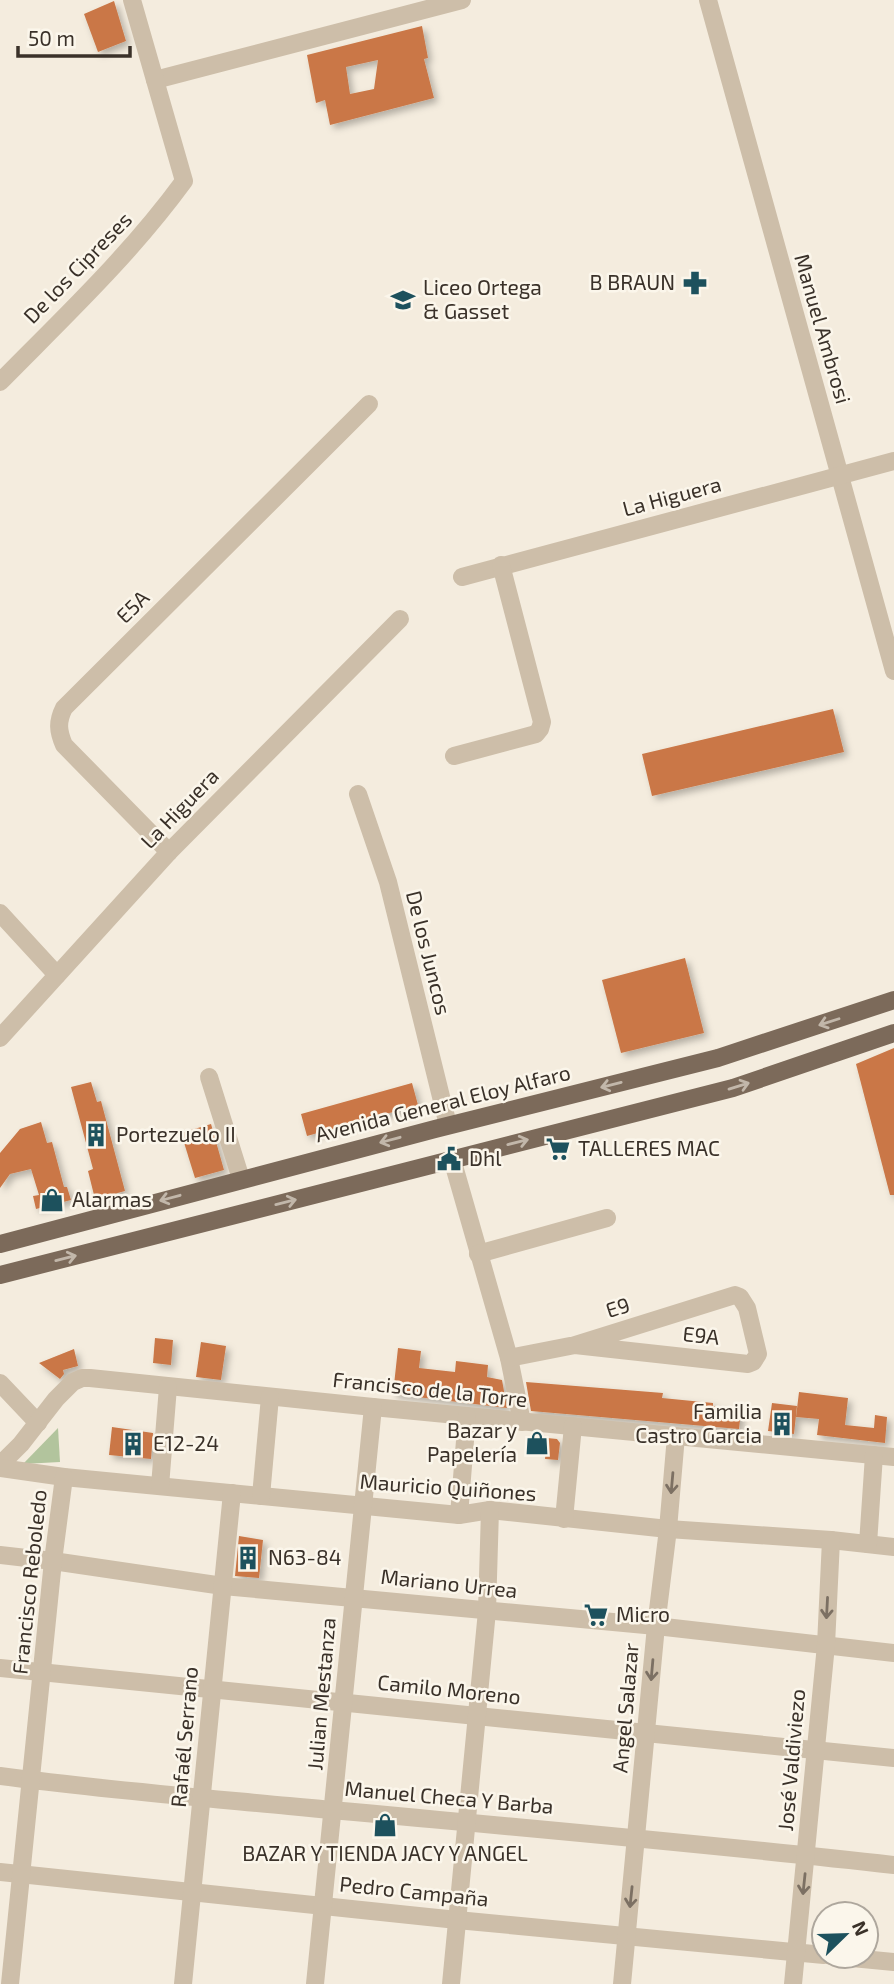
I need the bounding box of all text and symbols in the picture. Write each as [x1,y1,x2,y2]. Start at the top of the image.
scale bar [18,14,130,58]
text: 50 m [28,25,75,50]
street label: De los Cipreses [18,206,136,328]
street label: Manuel Ambrosi [790,251,857,406]
place label: B BRAUN [590,269,675,294]
pharmacy icon: B BRAUN [681,269,709,297]
place label: Liceo Ortega & Gasset [423,274,542,323]
school or university icon: Liceo Ortega & Gasset [389,286,417,314]
street label: La Higuera [620,470,724,521]
street label: E5A [110,584,154,628]
street label: La Higuera [135,763,223,853]
street label: De los Juncos [402,888,457,1017]
one-way arrow [819,1017,841,1029]
street label: Avenida General Eloy Alfaro [312,1059,573,1146]
one-way arrow [600,1078,623,1092]
one-way arrow [727,1078,749,1091]
building icon: Portezuelo II [82,1121,110,1149]
place label: Portezuelo II [116,1121,236,1146]
one-way arrow [379,1134,402,1147]
one-way arrow [507,1135,529,1148]
supermarket icon: TALLERES MAC [544,1135,572,1163]
place label: TALLERES MAC [578,1135,720,1160]
public building icon: Dhl [435,1145,463,1173]
place label: Dhl [469,1145,502,1170]
shop icon: Alarmas [38,1186,66,1214]
place label: Alarmas [72,1186,152,1211]
one-way arrow [159,1192,182,1205]
one-way arrow [275,1195,297,1208]
one-way arrow [54,1251,77,1264]
street label: E9 [602,1291,633,1322]
street label: E9A [682,1320,721,1349]
street label: Francisco de la Torre [332,1366,529,1411]
place label: Familia Castro Garcia [635,1398,762,1447]
building icon: Familia Castro Garcia [768,1410,796,1438]
place label: Bazar y Papelería [427,1417,517,1466]
shop icon: Bazar y Papelería [523,1429,551,1457]
building icon: E12-24 [119,1430,147,1458]
place label: E12-24 [153,1430,219,1455]
street label: Mauricio Quiñones [359,1468,537,1506]
one-way arrow [665,1471,678,1493]
street label: Francisco Reboledo [6,1488,51,1675]
building icon: N63-84 [234,1544,262,1572]
place label: N63-84 [268,1544,342,1569]
street label: Mariano Urrea [380,1563,519,1602]
one-way arrow [821,1597,834,1620]
supermarket icon: Micro [582,1601,610,1629]
place label: Micro [616,1601,670,1626]
street label: Julian Mestanza [301,1616,340,1771]
street label: Angel Salazar [606,1641,643,1774]
one-way arrow [645,1658,658,1681]
street label: Rafaél Serrano [165,1665,202,1808]
street label: Camilo Moreno [376,1669,522,1708]
street label: José Valdiviezo [772,1688,809,1832]
street label: Manuel Checa Y Barba [344,1775,555,1818]
shop icon: BAZAR Y TIENDA JACY Y ANGEL [371,1811,399,1839]
place label: BAZAR Y TIENDA JACY Y ANGEL [242,1840,528,1865]
street label: Pedro Campaña [338,1870,490,1911]
one-way arrow [797,1872,810,1895]
one-way arrow [624,1885,637,1907]
north arrow [810,1900,880,1970]
text: N [848,1917,874,1939]

